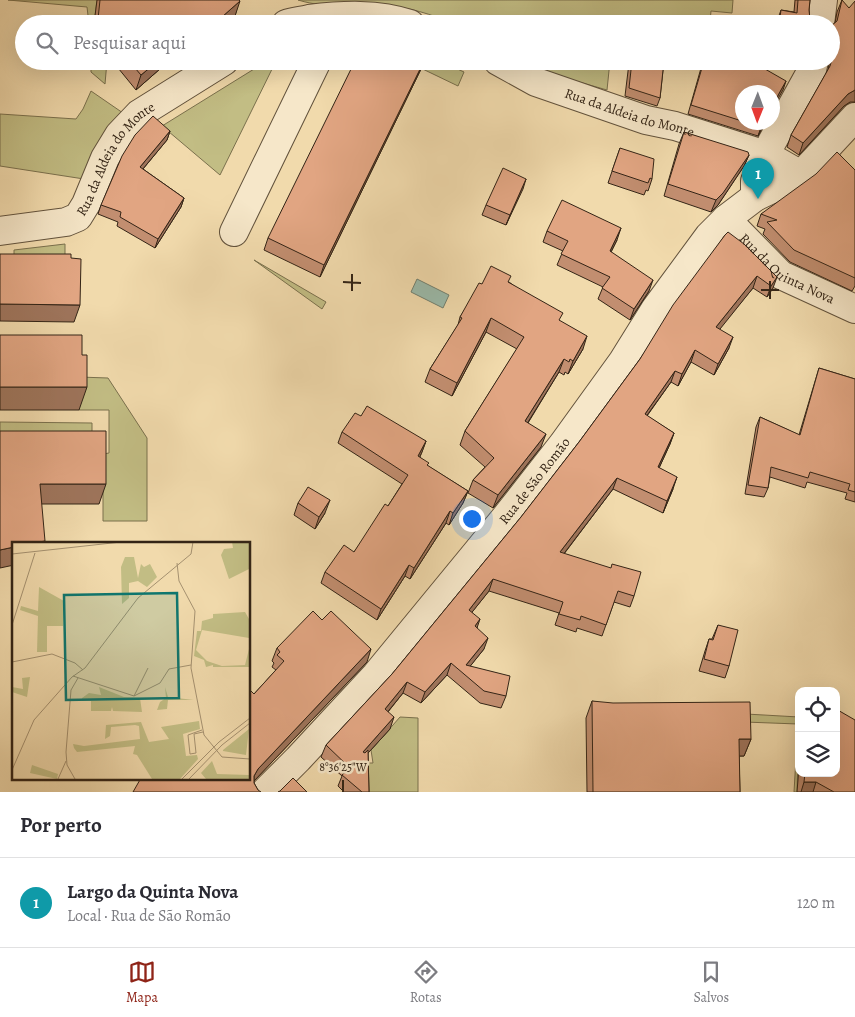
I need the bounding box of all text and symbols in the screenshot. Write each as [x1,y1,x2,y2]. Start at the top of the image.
search box [15,15,840,70]
icon: search [33,29,61,57]
text: Pesquisar aqui [73,30,186,56]
street label: Rua da Aldeia do Monte [562,84,697,142]
north arrow [735,85,780,130]
street label: Rua da Aldeia do Monte [72,97,159,220]
pin: 1 [742,158,774,199]
street label: Rua da Quinta Nova [735,229,838,309]
street label: Rua de São Romão [495,434,575,528]
your location [459,506,485,532]
inset map [12,542,250,780]
map controls [795,687,840,777]
button: locate [795,687,840,732]
button: layers [795,732,840,777]
text: 8°36'25"W [319,759,368,775]
text: Por perto [20,811,102,839]
text: Largo da Quinta Nova [67,879,239,905]
text: 1 [33,892,39,914]
text: 120 m [797,892,835,914]
text: Local · Rua de São Romão [67,905,231,927]
tab: Mapa [126,958,158,1007]
tab: Rotas [410,958,442,1007]
tab: Salvos [693,958,729,1007]

